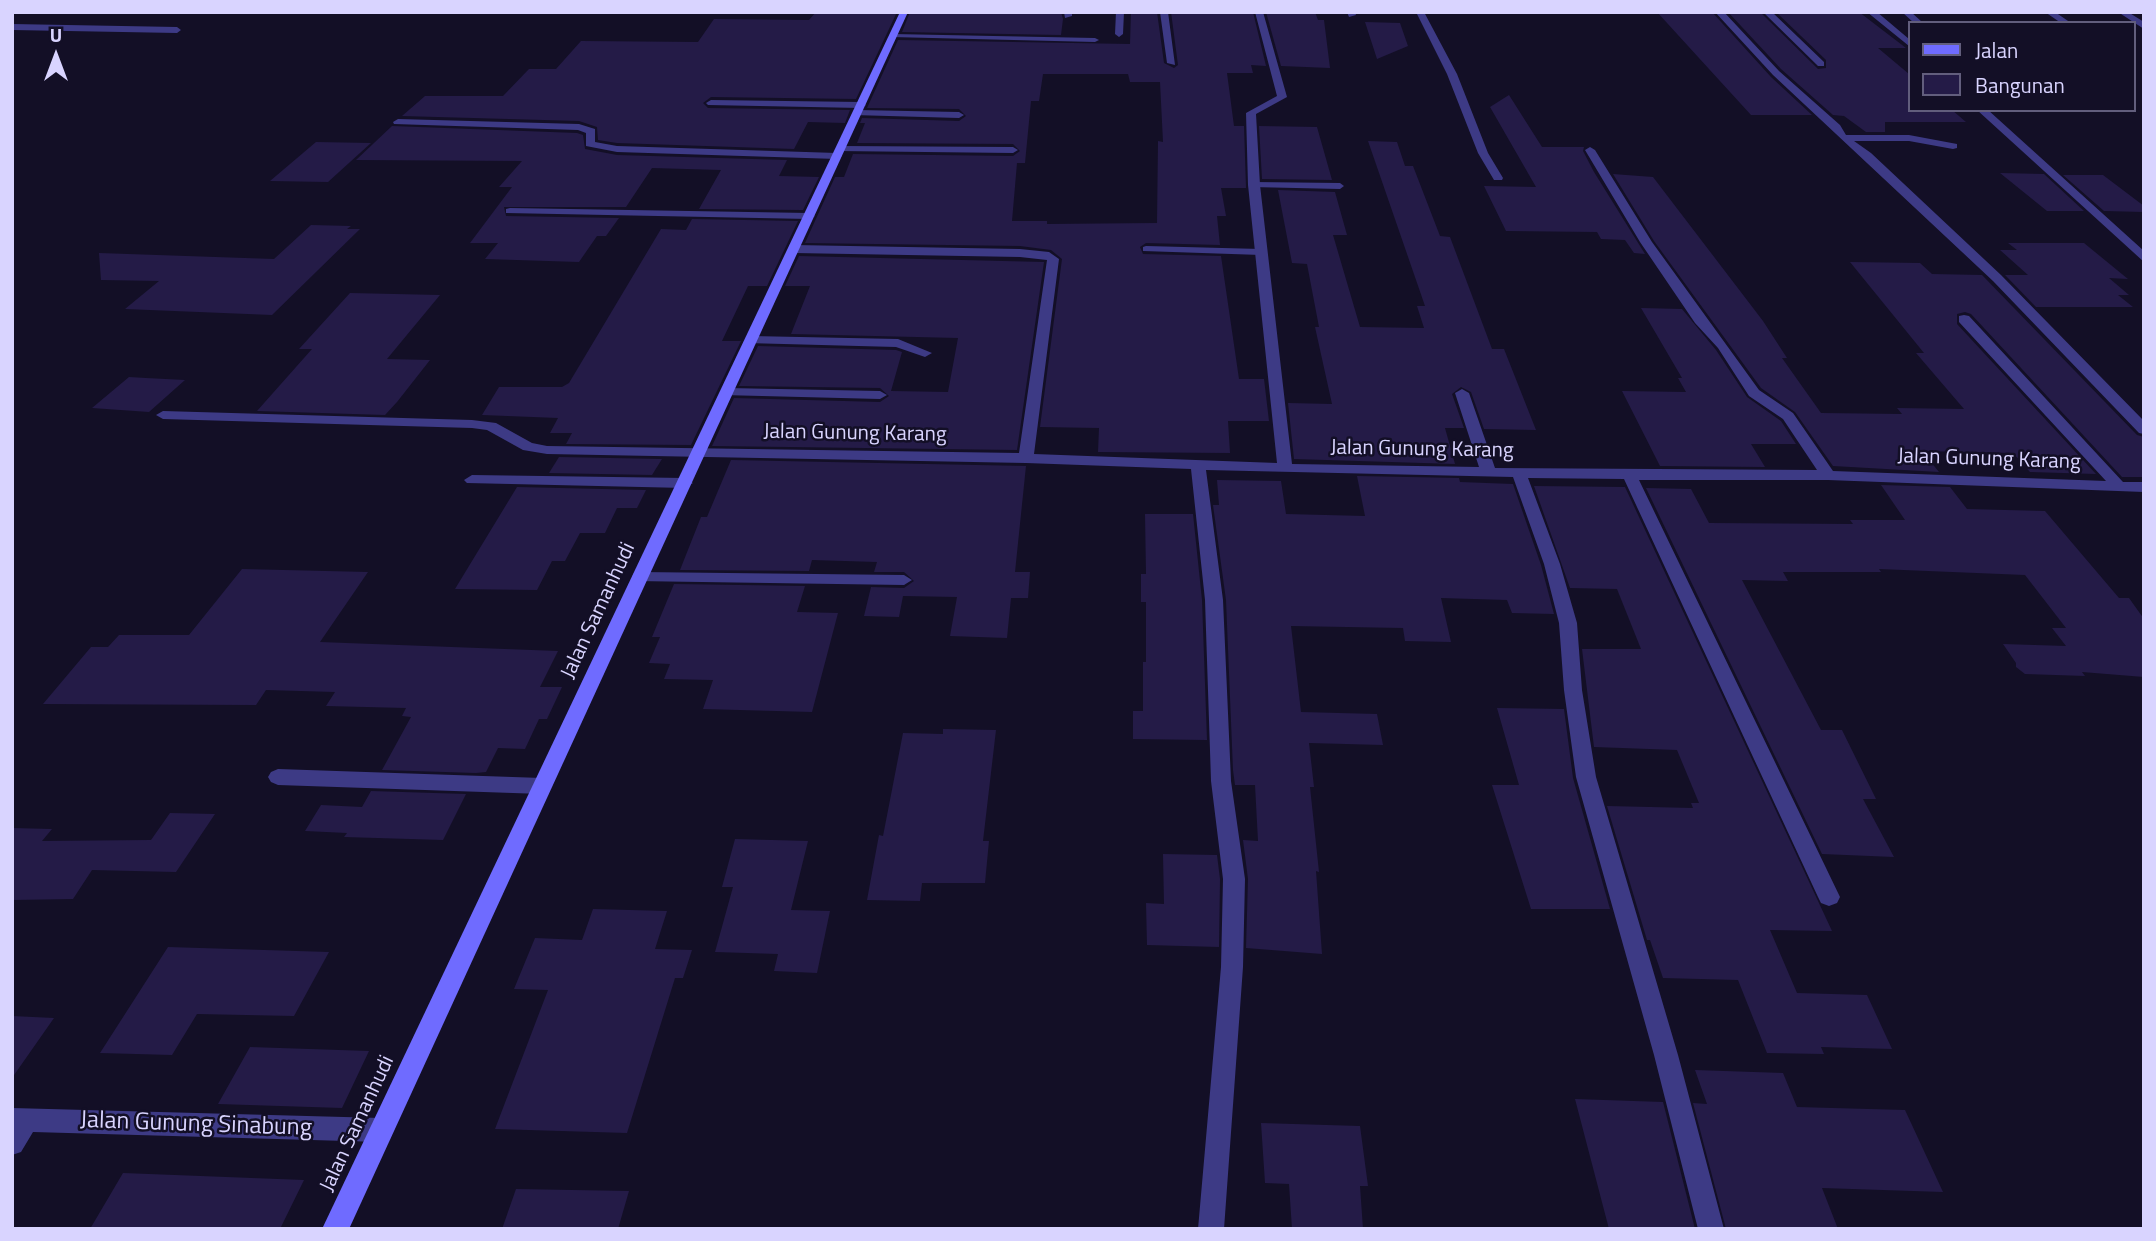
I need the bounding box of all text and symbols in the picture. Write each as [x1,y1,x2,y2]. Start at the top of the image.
text: U [50,20,62,49]
north arrow [21,21,91,91]
legend [1908,21,2135,112]
text: Jalan [1975,34,2018,66]
text: Bangunan [1975,69,2065,101]
street label: Jalan Gunung Karang [763,420,947,448]
street label: Jalan Gunung Karang [1330,436,1514,464]
street label: Jalan Gunung Karang [1897,444,2081,476]
street label: Jalan Samanhudi [556,539,642,683]
street label: Jalan Samanhudi [315,1052,401,1196]
street label: Jalan Gunung Sinabung [80,1107,312,1143]

